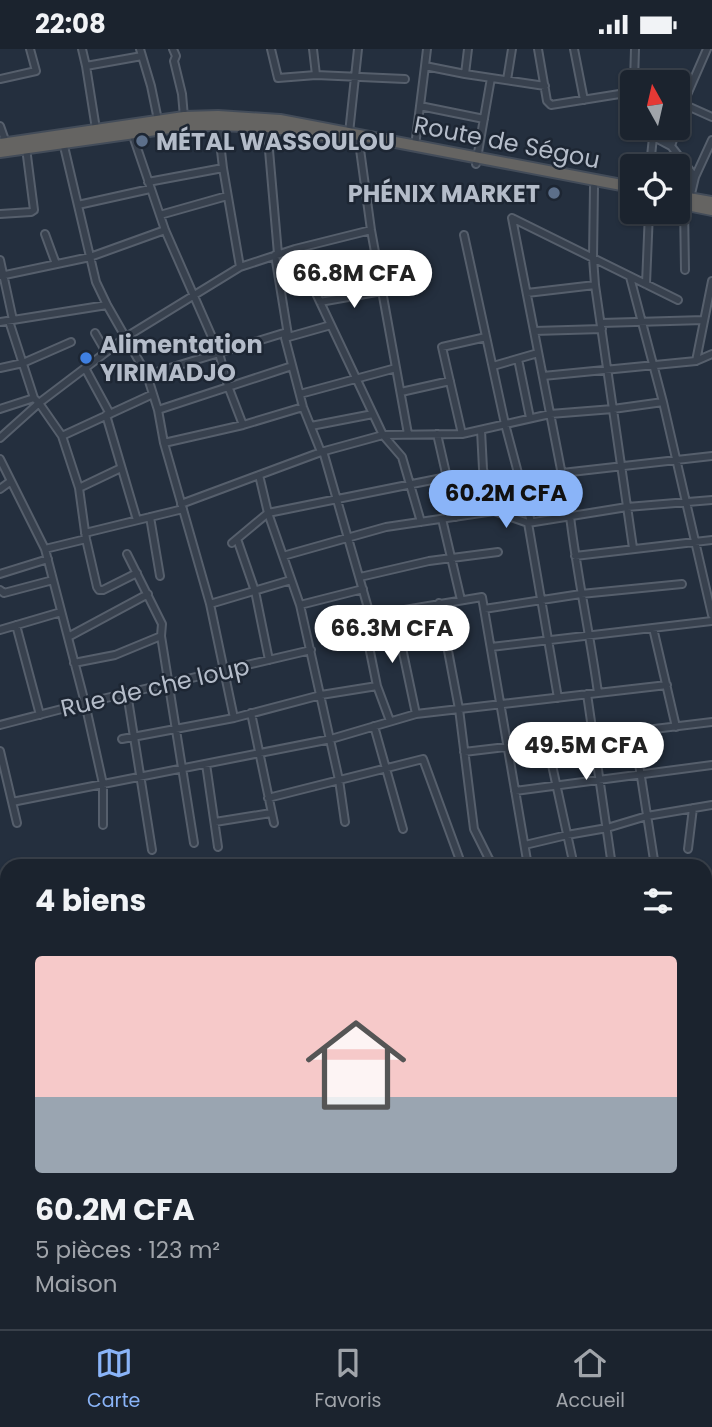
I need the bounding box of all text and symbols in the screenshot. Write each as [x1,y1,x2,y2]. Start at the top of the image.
text: 22:08 [35,6,106,42]
north arrow [620,70,690,140]
map controls [620,70,690,224]
street label: Route de Ségou [411,108,603,176]
place label: MÉTAL WASSOULOU [156,125,395,158]
marker: MÉTAL WASSOULOU [134,133,150,149]
button: locate [620,154,690,224]
place label: PHÉNIX MARKET [348,177,540,210]
marker: PHÉNIX MARKET [546,185,562,201]
pin: 66.8M CFA [274,251,434,310]
text: 66.8M CFA [292,257,416,289]
place label: Alimentation YIRIMADJO [100,328,263,389]
marker: Alimentation YIRIMADJO [78,350,94,366]
pin: 60.2M CFA [426,470,586,530]
text: 60.2M CFA [445,477,567,509]
pin: 66.3M CFA [312,605,472,665]
text: 66.3M CFA [331,612,453,644]
street label: Rue de che loup [57,649,253,725]
pin: 49.5M CFA [506,723,666,782]
text: 49.5M CFA [524,729,648,761]
text: 4 biens [35,879,146,922]
icon: filters [639,882,677,920]
icon: home [293,1002,419,1128]
text: 60.2M CFA [35,1188,195,1231]
text: 5 pièces · 123 m² [35,1234,220,1266]
text: Maison [35,1268,117,1300]
tab: Carte [87,1344,140,1415]
tab: Favoris [315,1344,382,1415]
tab: Accueil [556,1344,625,1415]

